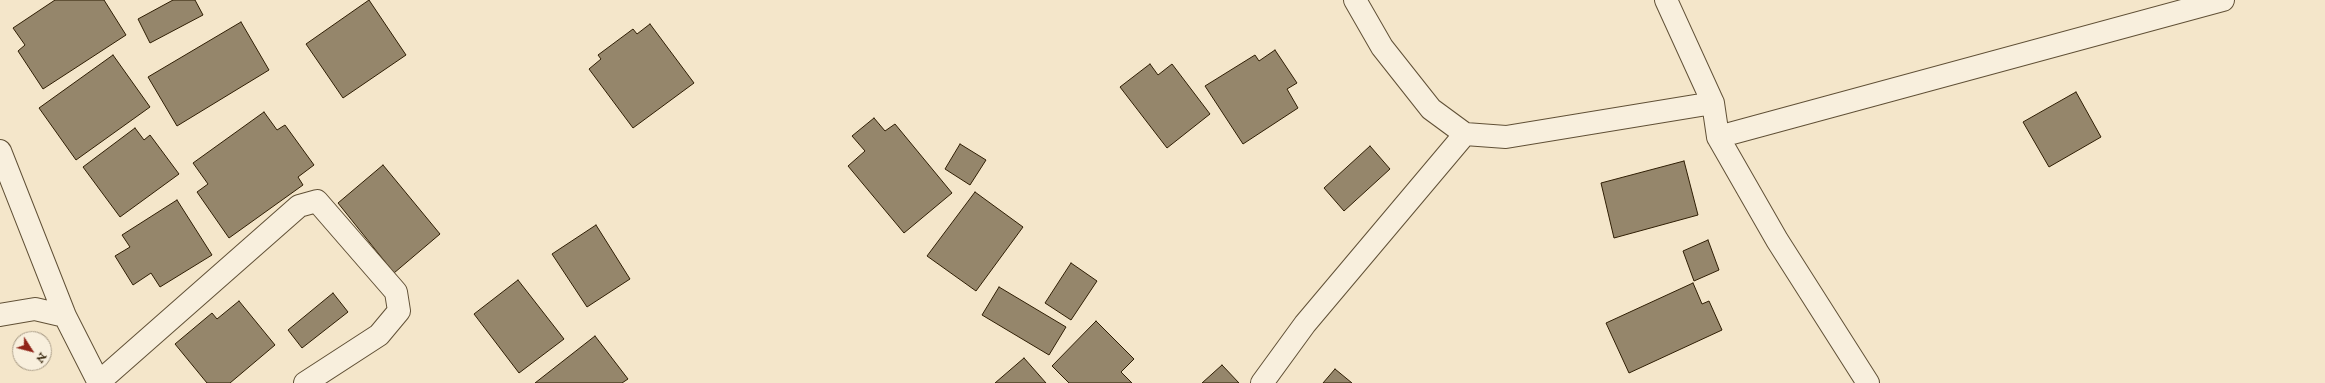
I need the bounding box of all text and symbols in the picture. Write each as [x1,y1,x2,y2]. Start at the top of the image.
north arrow [12,331,52,371]
text: N [32,349,49,365]

